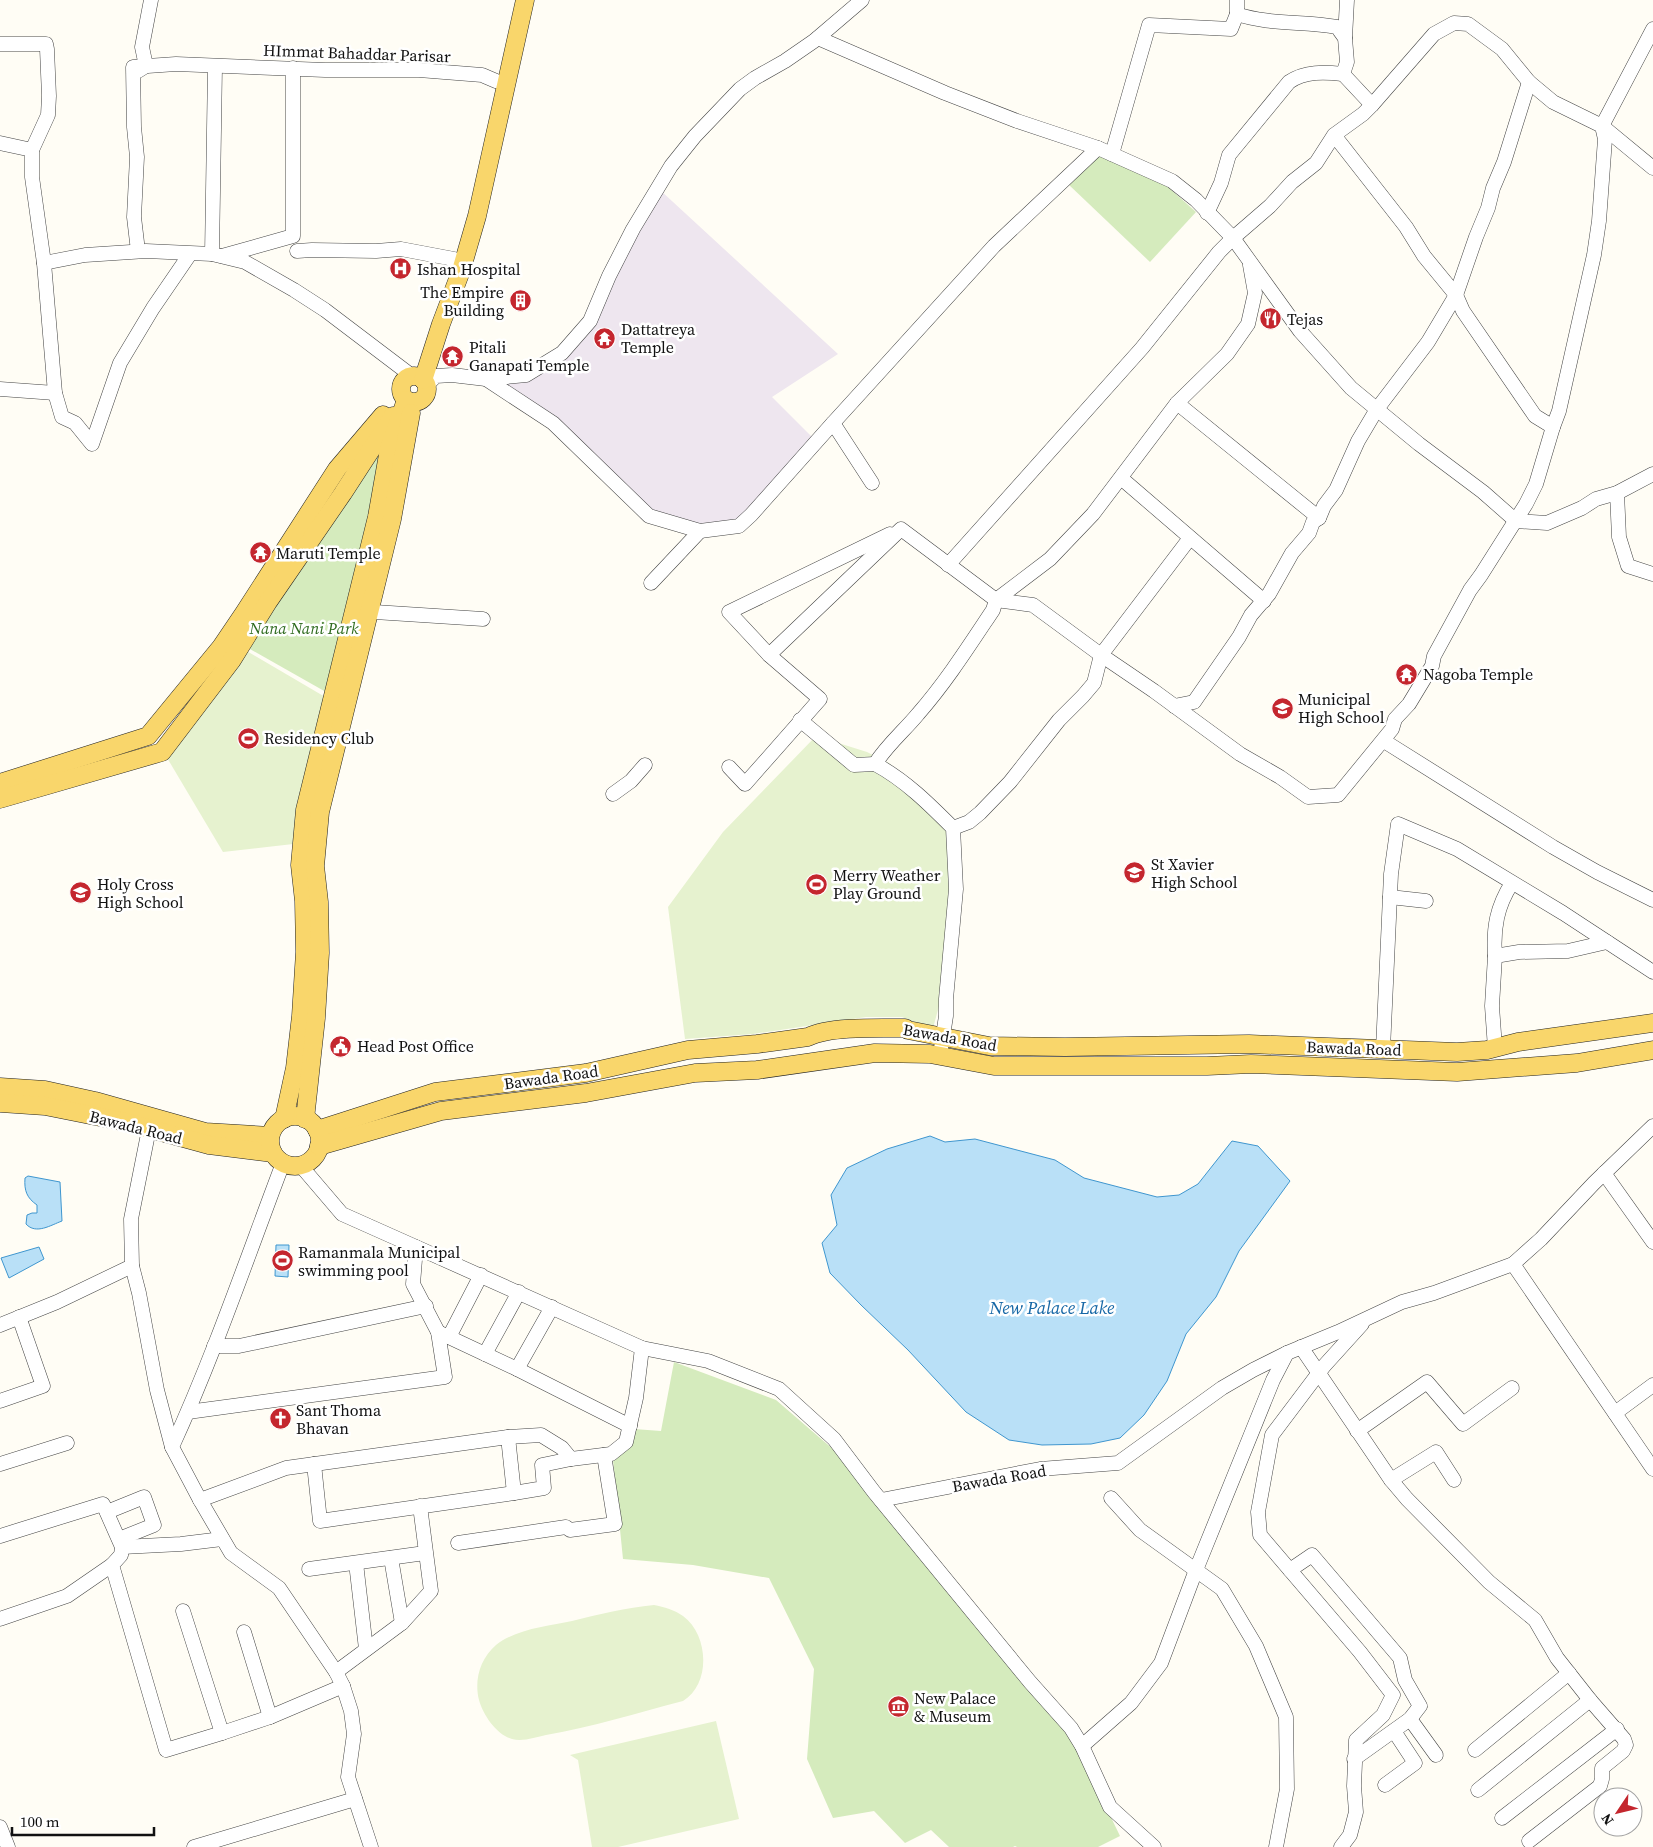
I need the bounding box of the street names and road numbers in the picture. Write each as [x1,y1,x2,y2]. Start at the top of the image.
street label: HImmat Bahaddar Parisar [263,39,451,67]
street label: Bawada Road [901,1018,999,1056]
street label: Bawada Road [1306,1035,1402,1061]
street label: Bawada Road [502,1059,600,1095]
street label: Bawada Road [87,1105,185,1149]
street label: Bawada Road [950,1459,1048,1497]

